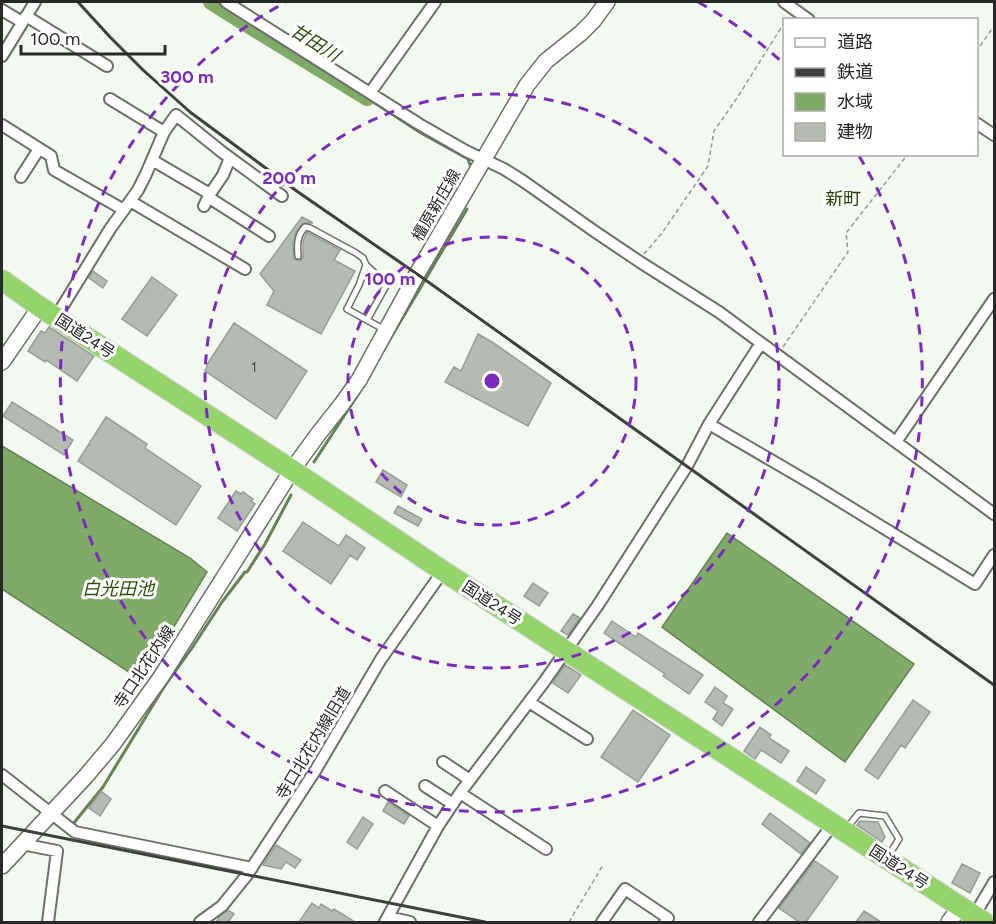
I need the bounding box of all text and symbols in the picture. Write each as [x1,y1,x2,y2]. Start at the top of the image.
scale bar [21,18,165,56]
legend [783,18,978,156]
water label: 甘田川 [286,19,345,68]
text: 100 m [30,28,80,50]
text: 道路 [837,31,873,53]
text: 鉄道 [837,61,873,83]
text: 300 m [160,66,214,88]
text: 水域 [837,91,873,113]
text: 建物 [837,121,873,143]
street label: 橿原新庄線 [408,166,464,244]
text: 200 m [262,167,316,189]
district label: 新町 [825,188,861,210]
text: 100 m [365,268,415,290]
street label: 国道24号 [52,310,118,362]
house number: 1 [251,359,257,376]
centre of rings [482,371,502,391]
street label: 国道24号 [459,577,525,629]
water label: 白光田池 [82,578,156,600]
street label: 寺口北花内線 [109,622,179,712]
street label: 寺口北花内線旧道 [272,683,354,803]
street label: 国道24号 [866,841,932,893]

